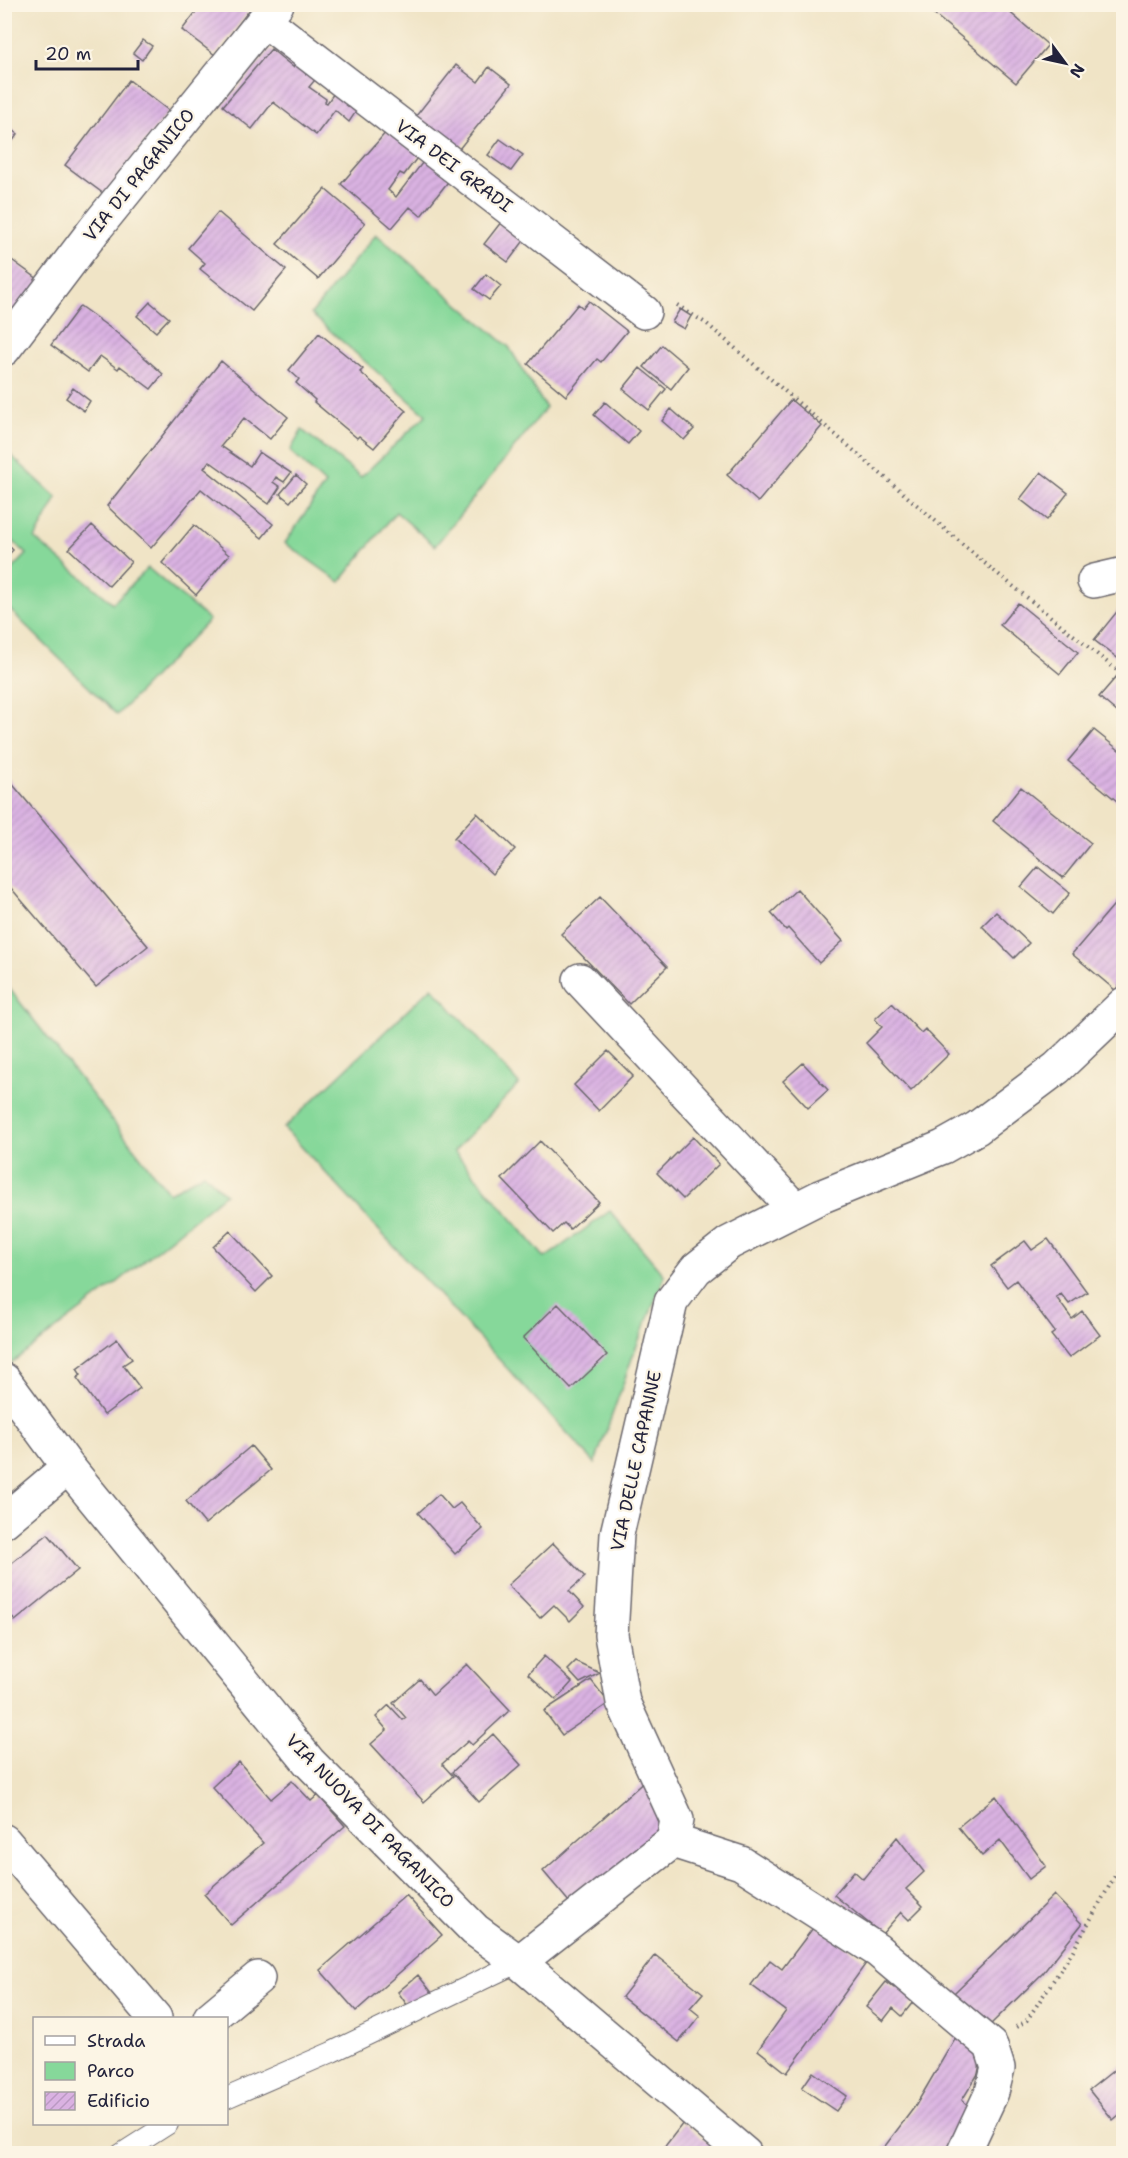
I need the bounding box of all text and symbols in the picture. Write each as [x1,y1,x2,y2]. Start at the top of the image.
scale bar [36,33,138,71]
north arrow [1035,33,1095,93]
text: 20 m [45,42,91,66]
text: N [1065,60,1089,82]
street label: VIA DI PAGANICO [78,104,200,246]
street label: VIA DEI GRADI [391,114,517,218]
street label: VIA DELLE CAPANNE [605,1368,667,1554]
street label: VIA NUOVA DI PAGANICO [280,1729,460,1913]
legend [33,2017,228,2125]
text: Strada [87,2029,146,2053]
text: Parco [87,2059,135,2083]
text: Edificio [87,2089,150,2113]

